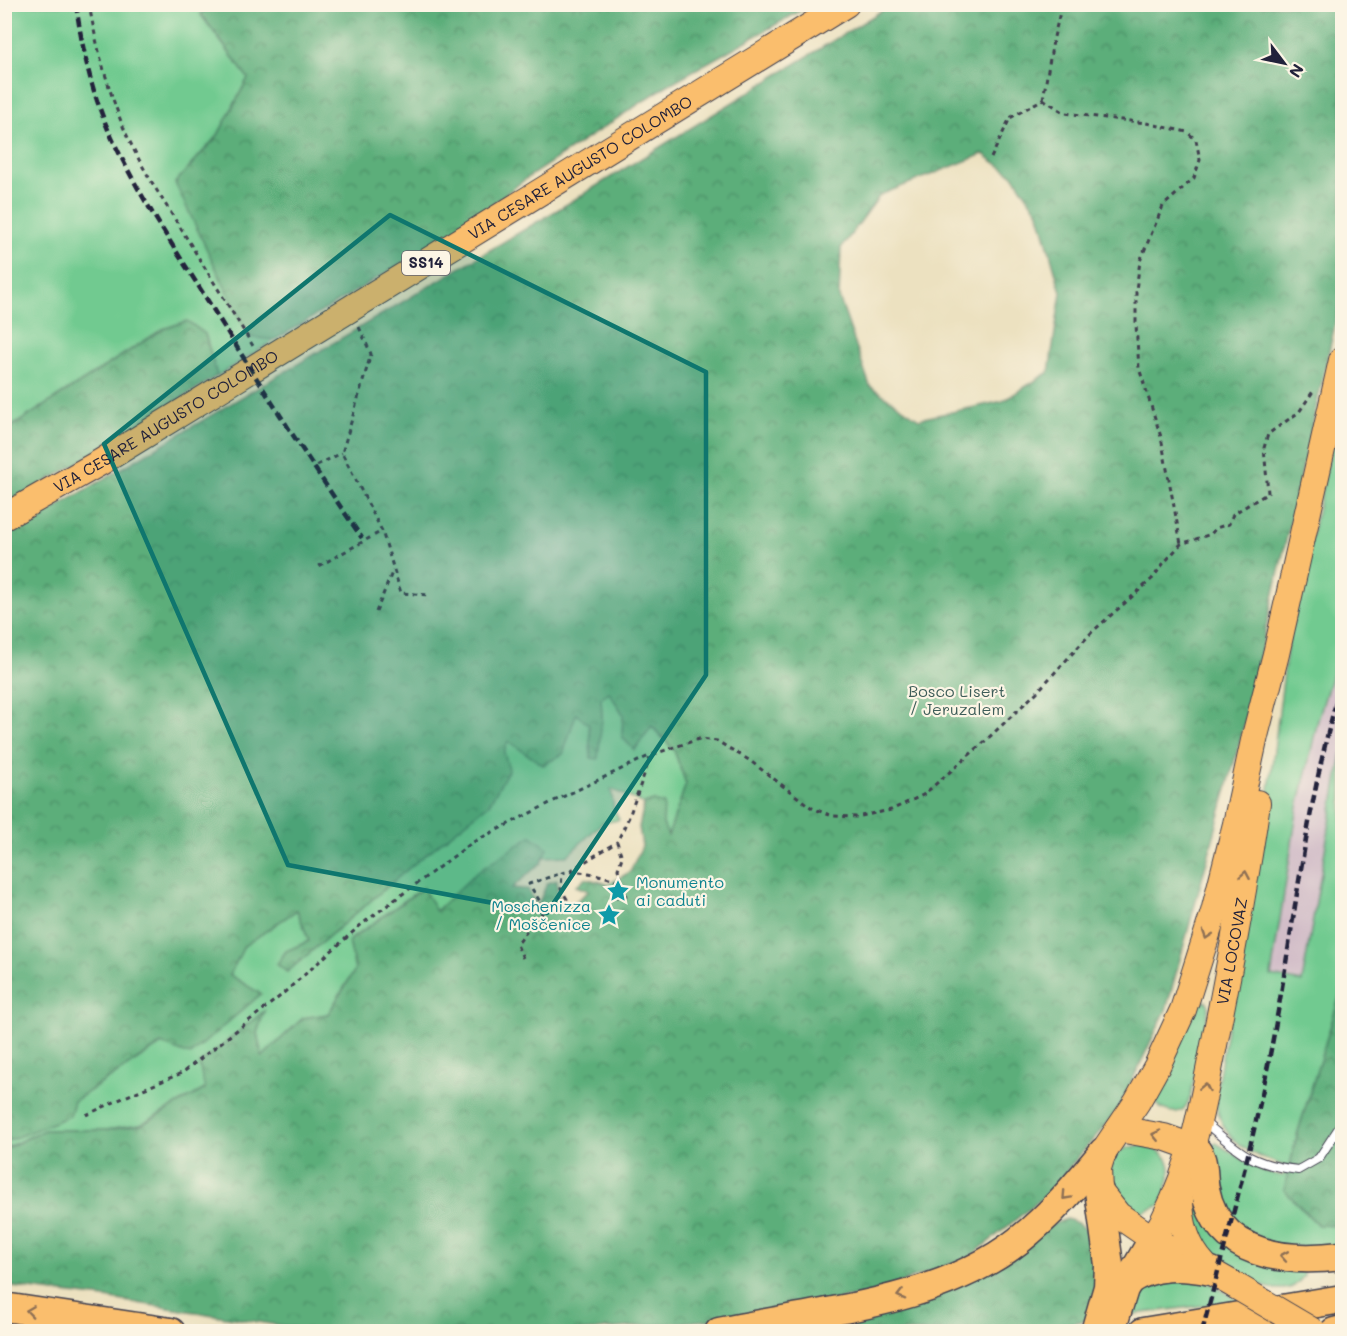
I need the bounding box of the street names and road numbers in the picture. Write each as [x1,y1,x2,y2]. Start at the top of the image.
street label: VIA CESARE AUGUSTO COLOMBO [464,90,696,244]
road number: SS14 [402,251,450,275]
street label: VIA CESARE AUGUSTO COLOMBO [49,345,282,497]
street label: VIA LOCOVAZ [1211,896,1252,1007]

